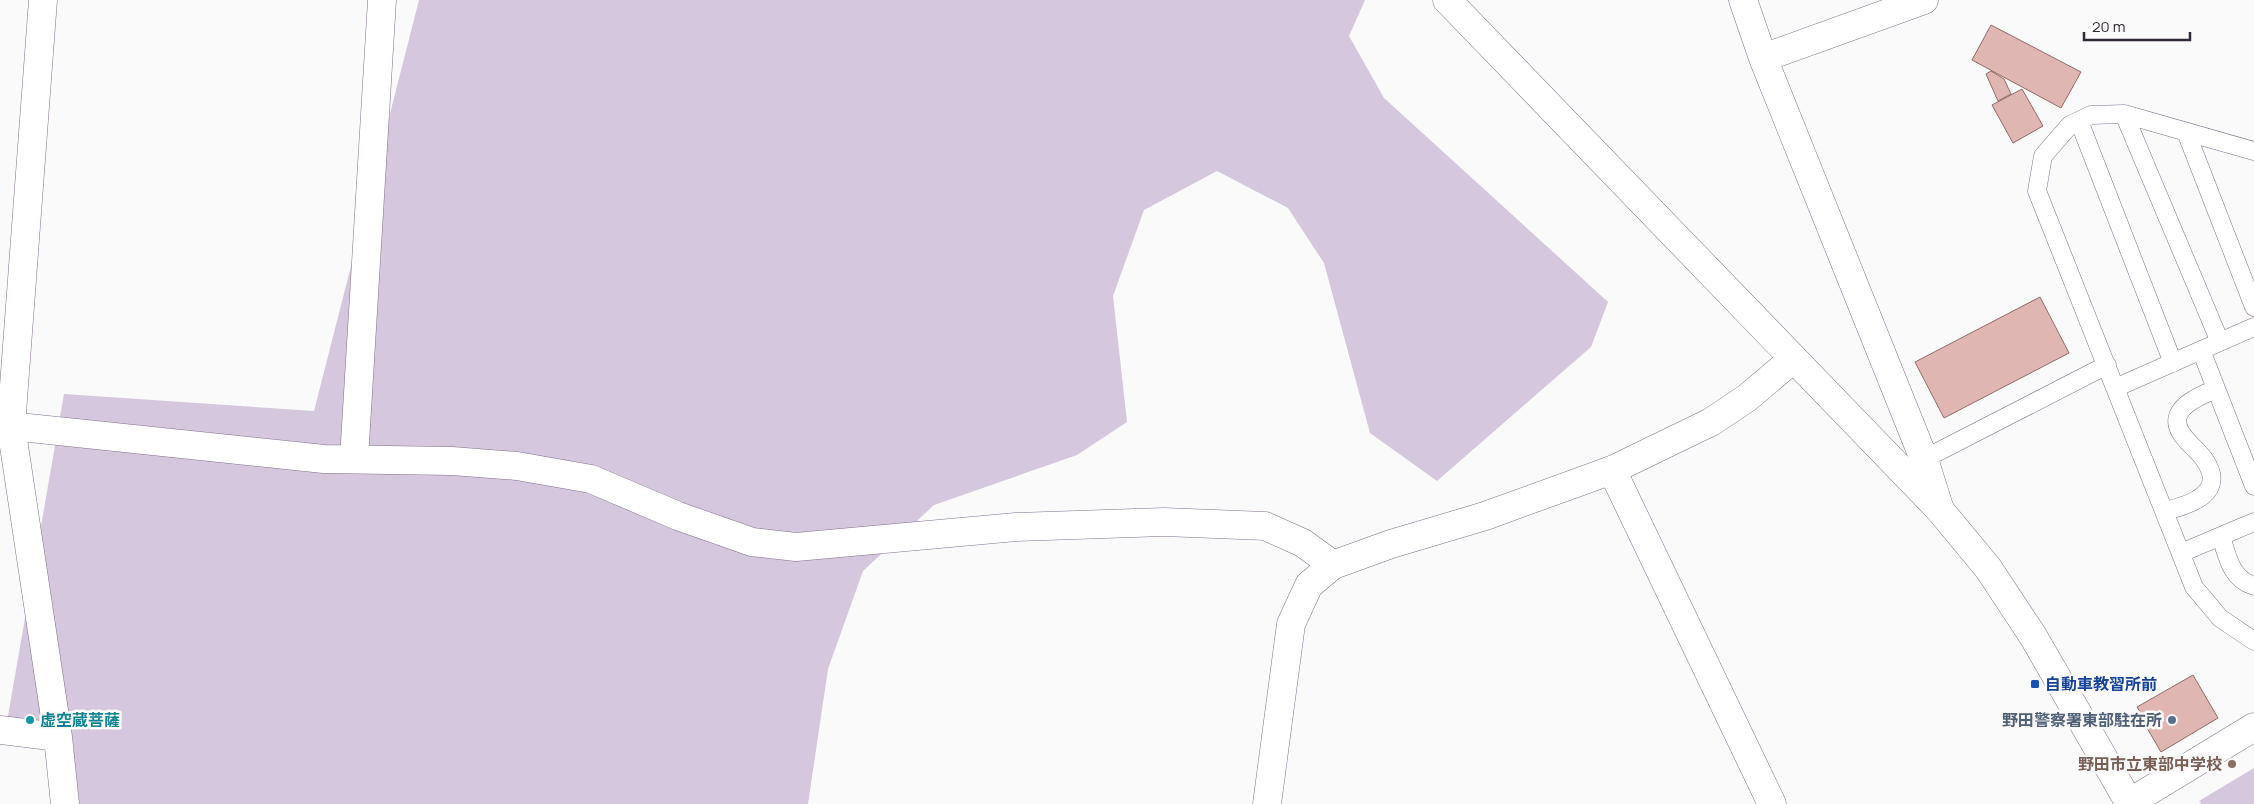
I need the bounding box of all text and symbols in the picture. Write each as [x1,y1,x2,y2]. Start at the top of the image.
scale bar [2084,10,2190,42]
text: 20 m [2092,16,2125,37]
place label: 自動車教習所前 [2045,673,2157,695]
marker: 自動車教習所前 [2029,678,2041,690]
place label: 虚空蔵菩薩 [40,709,120,731]
place label: 野田警察署東部駐在所 [2002,709,2162,731]
marker: 虚空蔵菩薩 [24,714,36,726]
marker: 野田警察署東部駐在所 [2166,714,2178,726]
place label: 野田市立東部中学校 [2078,753,2222,775]
marker: 野田市立東部中学校 [2226,758,2238,770]

